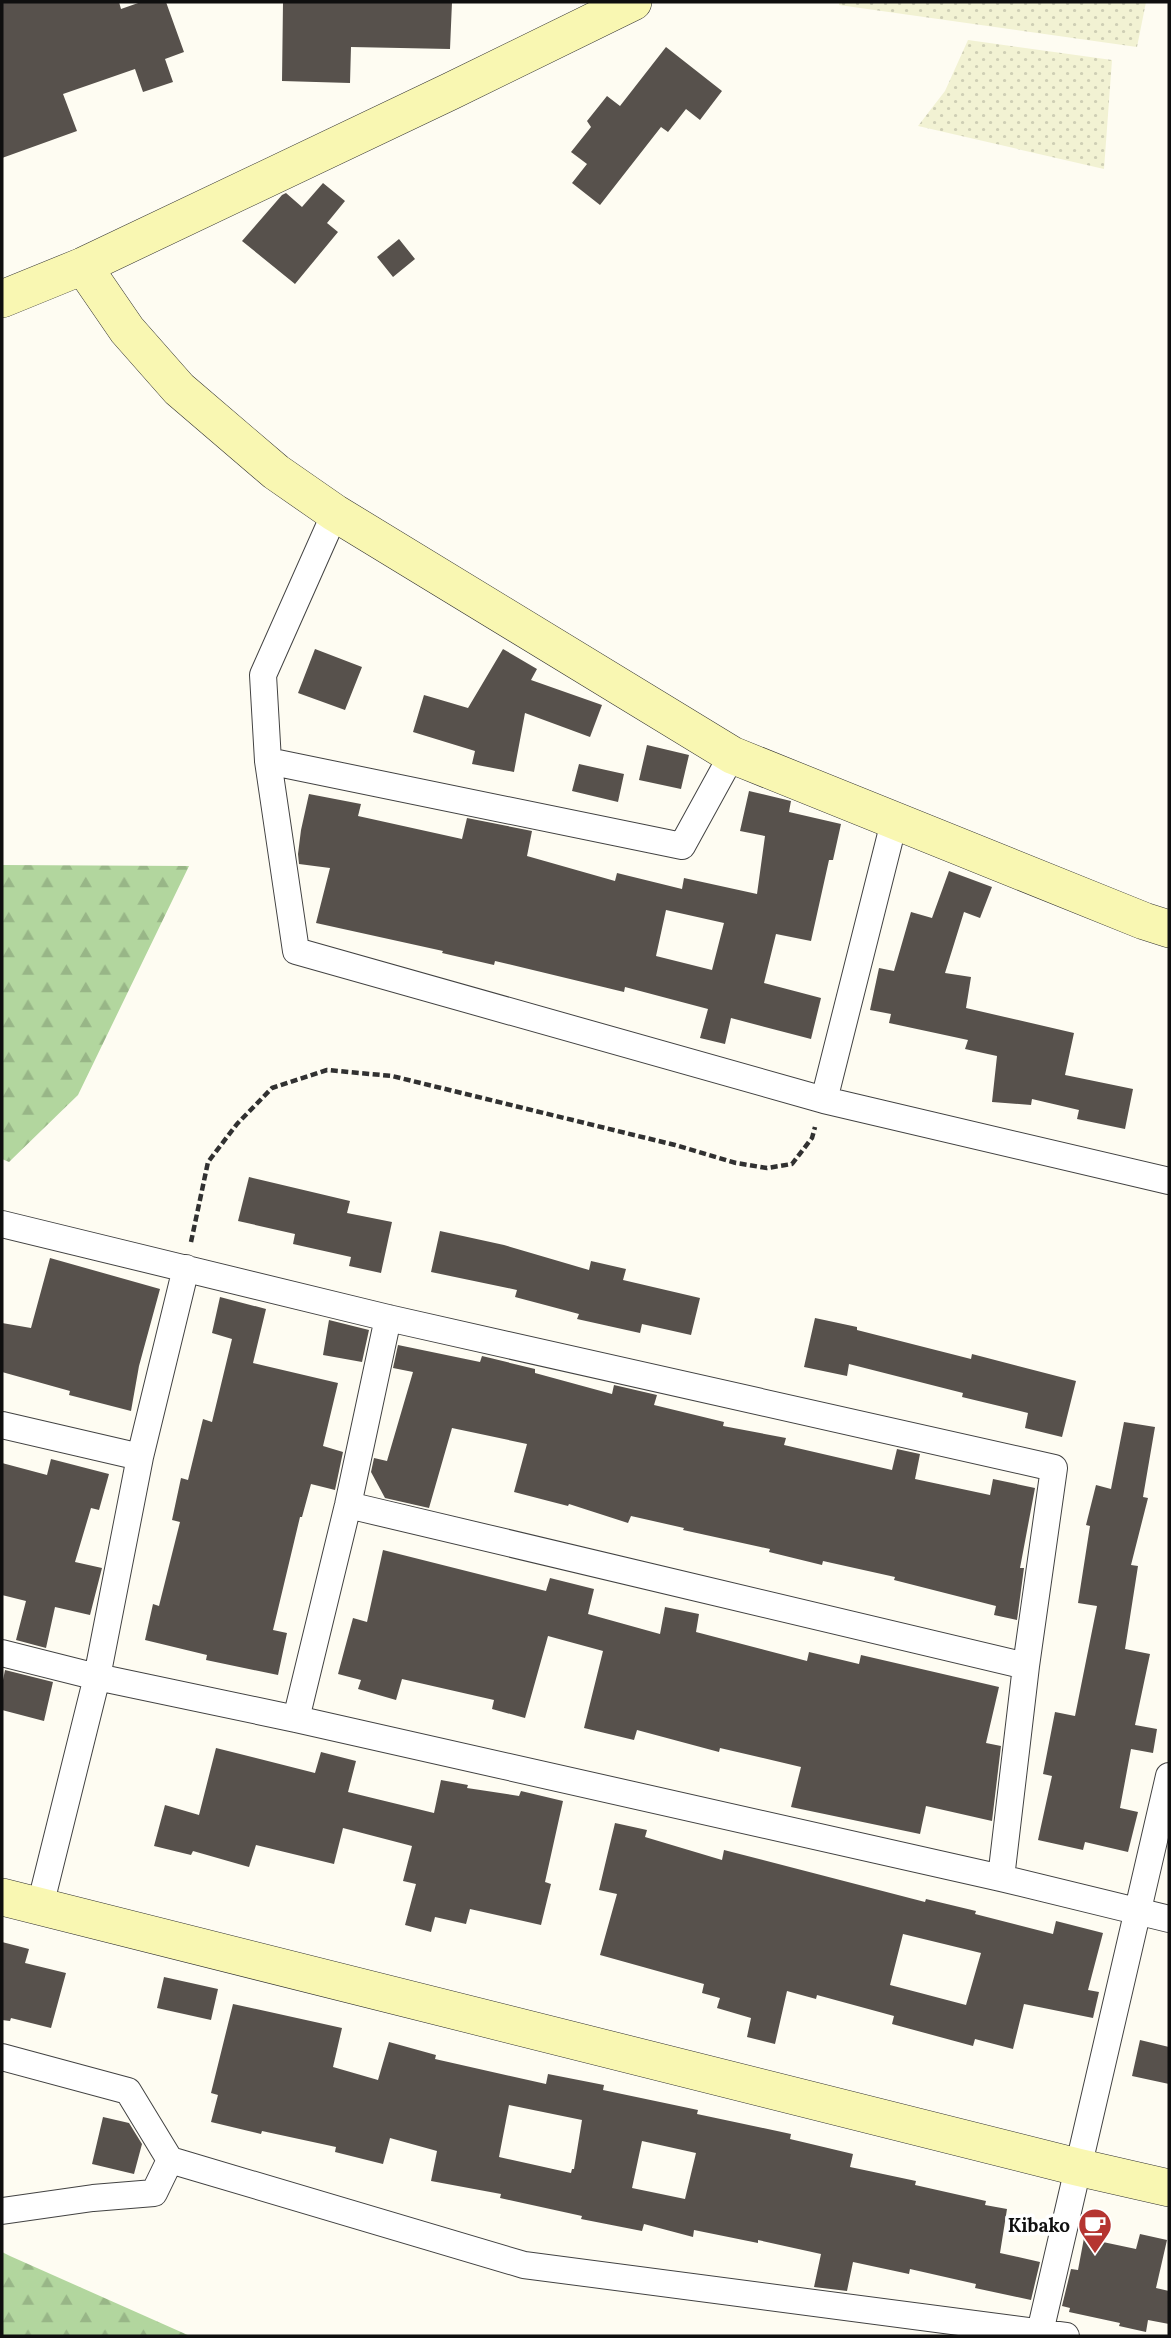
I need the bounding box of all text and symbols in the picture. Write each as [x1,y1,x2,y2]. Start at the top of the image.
cafe icon: Kibako [1076,2206,1114,2255]
place label: Kibako [1008,2213,1070,2237]

